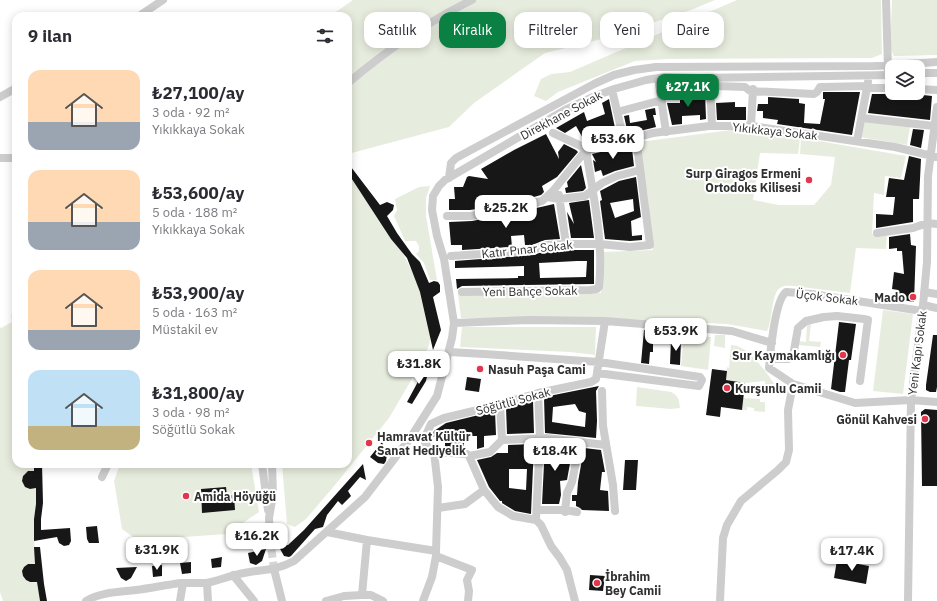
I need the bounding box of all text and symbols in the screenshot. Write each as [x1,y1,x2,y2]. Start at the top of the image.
chip: Satılık [364,12,431,48]
chip: Kiralık [439,12,506,48]
chip: Filtreler [514,12,592,48]
chip: Yeni [600,12,654,48]
chip: Daire [662,12,724,48]
text: 9 ilan [28,25,72,47]
icon: filters [314,25,336,47]
map controls [885,60,925,100]
button: layers [885,60,925,100]
pin: ₺27.1K [655,74,721,108]
text: ₺27.1K [666,78,710,95]
text: ₺27,100/ay [152,82,244,104]
icon: home [60,86,108,134]
street label: Direkhane Sokak [518,87,605,143]
text: 3 oda · 92 m² [152,104,230,121]
street label: Yıkıkkaya Sokak [732,119,819,143]
text: Yıkıkkaya Sokak [152,121,245,138]
pin: ₺53.6K [580,126,646,160]
text: ₺53.6K [591,130,635,147]
place label: Surp Giragos Ermeni Ortodoks Kilisesi [685,166,801,195]
marker: Surp Giragos Ermeni Ortodoks Kilisesi [804,175,814,185]
text: ₺53,600/ay [152,182,244,204]
icon: home [60,186,108,234]
pin: ₺25.2K [473,195,539,229]
text: ₺25.2K [484,199,528,216]
text: 5 oda · 188 m² [152,204,237,221]
text: Yıkıkkaya Sokak [152,221,245,238]
street label: Katır Pınar Sokak [481,237,574,261]
text: ₺53,900/ay [152,282,244,304]
street label: Yeni Bahçe Sokak [482,283,578,299]
icon: home [60,286,108,334]
street label: Üçok Sokak [795,286,860,308]
place label: Mado [874,290,905,305]
marker: Mado [908,292,918,302]
text: 5 oda · 163 m² [152,304,237,321]
street label: Yeni Kapı Sokak [904,309,930,396]
pin: ₺53.9K [643,318,709,352]
text: Müstakil ev [152,321,218,338]
text: ₺53.9K [654,322,698,339]
place label: Sur Kaymakamlığı [732,348,835,363]
marker: Sur Kaymakamlığı [838,350,848,360]
pin: ₺31.8K [386,351,452,385]
text: ₺31.8K [397,355,441,372]
place label: Nasuh Paşa Cami [488,362,586,377]
marker: Nasuh Paşa Cami [475,364,485,374]
place label: Kurşunlu Camii [735,381,821,396]
text: ₺31,800/ay [152,382,244,404]
marker: Kurşunlu Camii [722,383,732,393]
street label: Söğütlü Sokak [474,384,553,418]
icon: home [60,386,108,434]
text: 3 oda · 98 m² [152,404,230,421]
place label: Gönül Kahvesi [836,412,917,427]
marker: Gönül Kahvesi [920,414,930,424]
text: Söğütlü Sokak [152,421,235,438]
place label: Hamravat Kültür Sanat Hediyelik [377,429,471,458]
marker: Hamravat Kültür Sanat Hediyelik [364,438,374,448]
pin: ₺18.4K [522,438,588,472]
text: ₺18.4K [533,442,577,459]
place label: Amida Höyüğü [194,489,276,504]
marker: Amida Höyüğü [181,491,191,501]
pin: ₺16.2K [224,523,290,557]
text: ₺16.2K [235,527,279,544]
pin: ₺31.9K [124,537,190,571]
pin: ₺17.4K [819,538,885,572]
text: ₺31.9K [135,541,179,558]
text: ₺17.4K [830,542,874,559]
place label: İbrahim Bey Camii [605,569,661,598]
marker: İbrahim Bey Camii [592,578,602,588]

